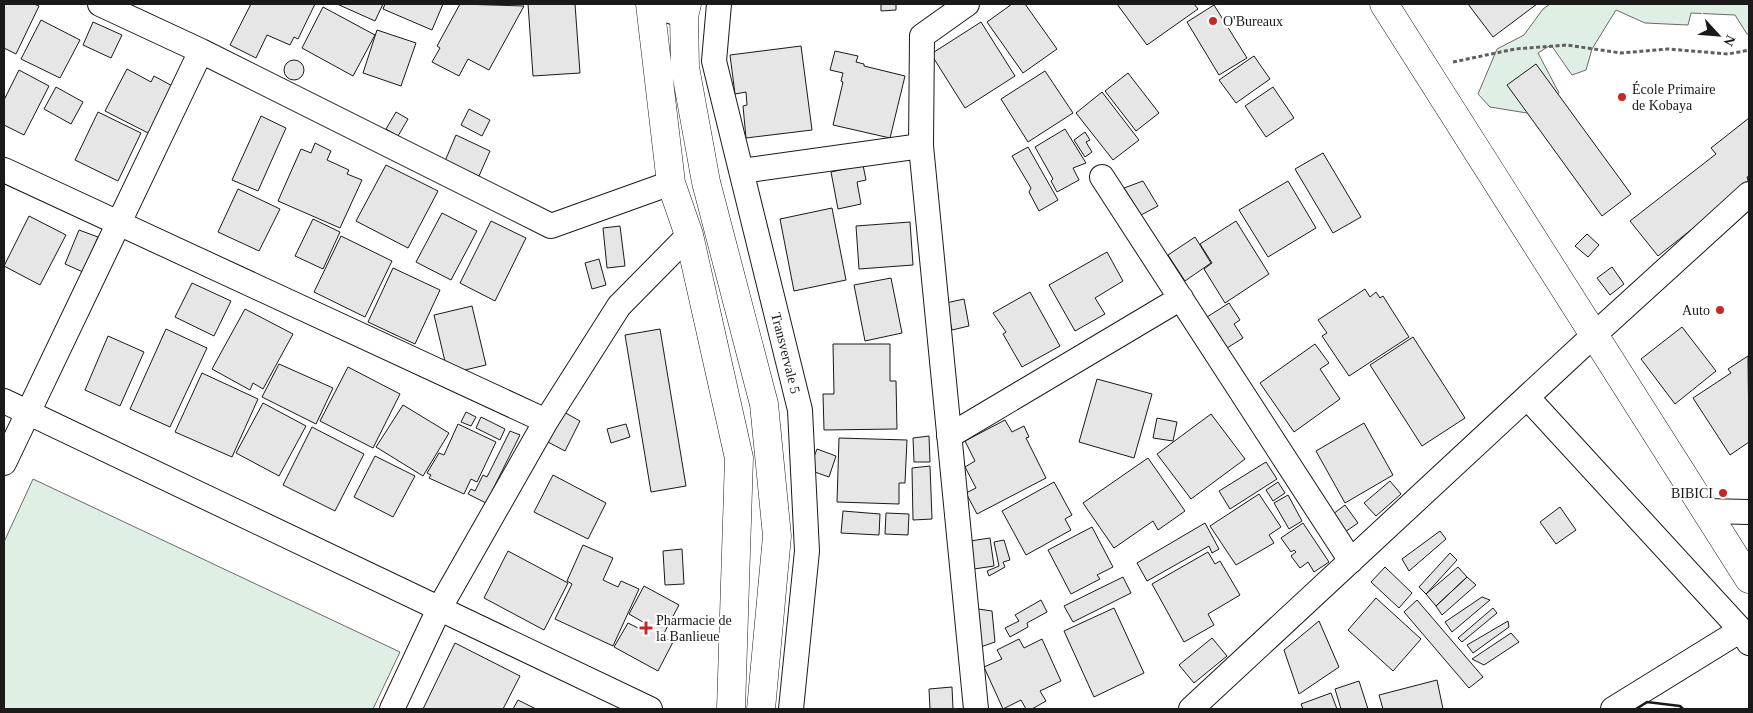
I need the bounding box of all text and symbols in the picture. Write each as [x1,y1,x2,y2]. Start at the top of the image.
north arrow [1693,10,1743,60]
place label: O'Bureaux [1223,14,1283,29]
marker: O'Bureaux [1207,15,1219,27]
text: N [1720,33,1738,48]
place label: École Primaire de Kobaya [1632,81,1716,113]
marker: École Primaire de Kobaya [1616,91,1628,103]
place label: Auto [1682,303,1710,318]
marker: Auto [1714,304,1726,316]
street label: Transvervale 5 [768,311,803,395]
place label: BIBICI [1671,486,1713,501]
marker: BIBICI [1717,487,1729,499]
place label: Pharmacie de la Banlieue [656,613,732,644]
marker: Pharmacie de la Banlieue [640,622,652,634]

